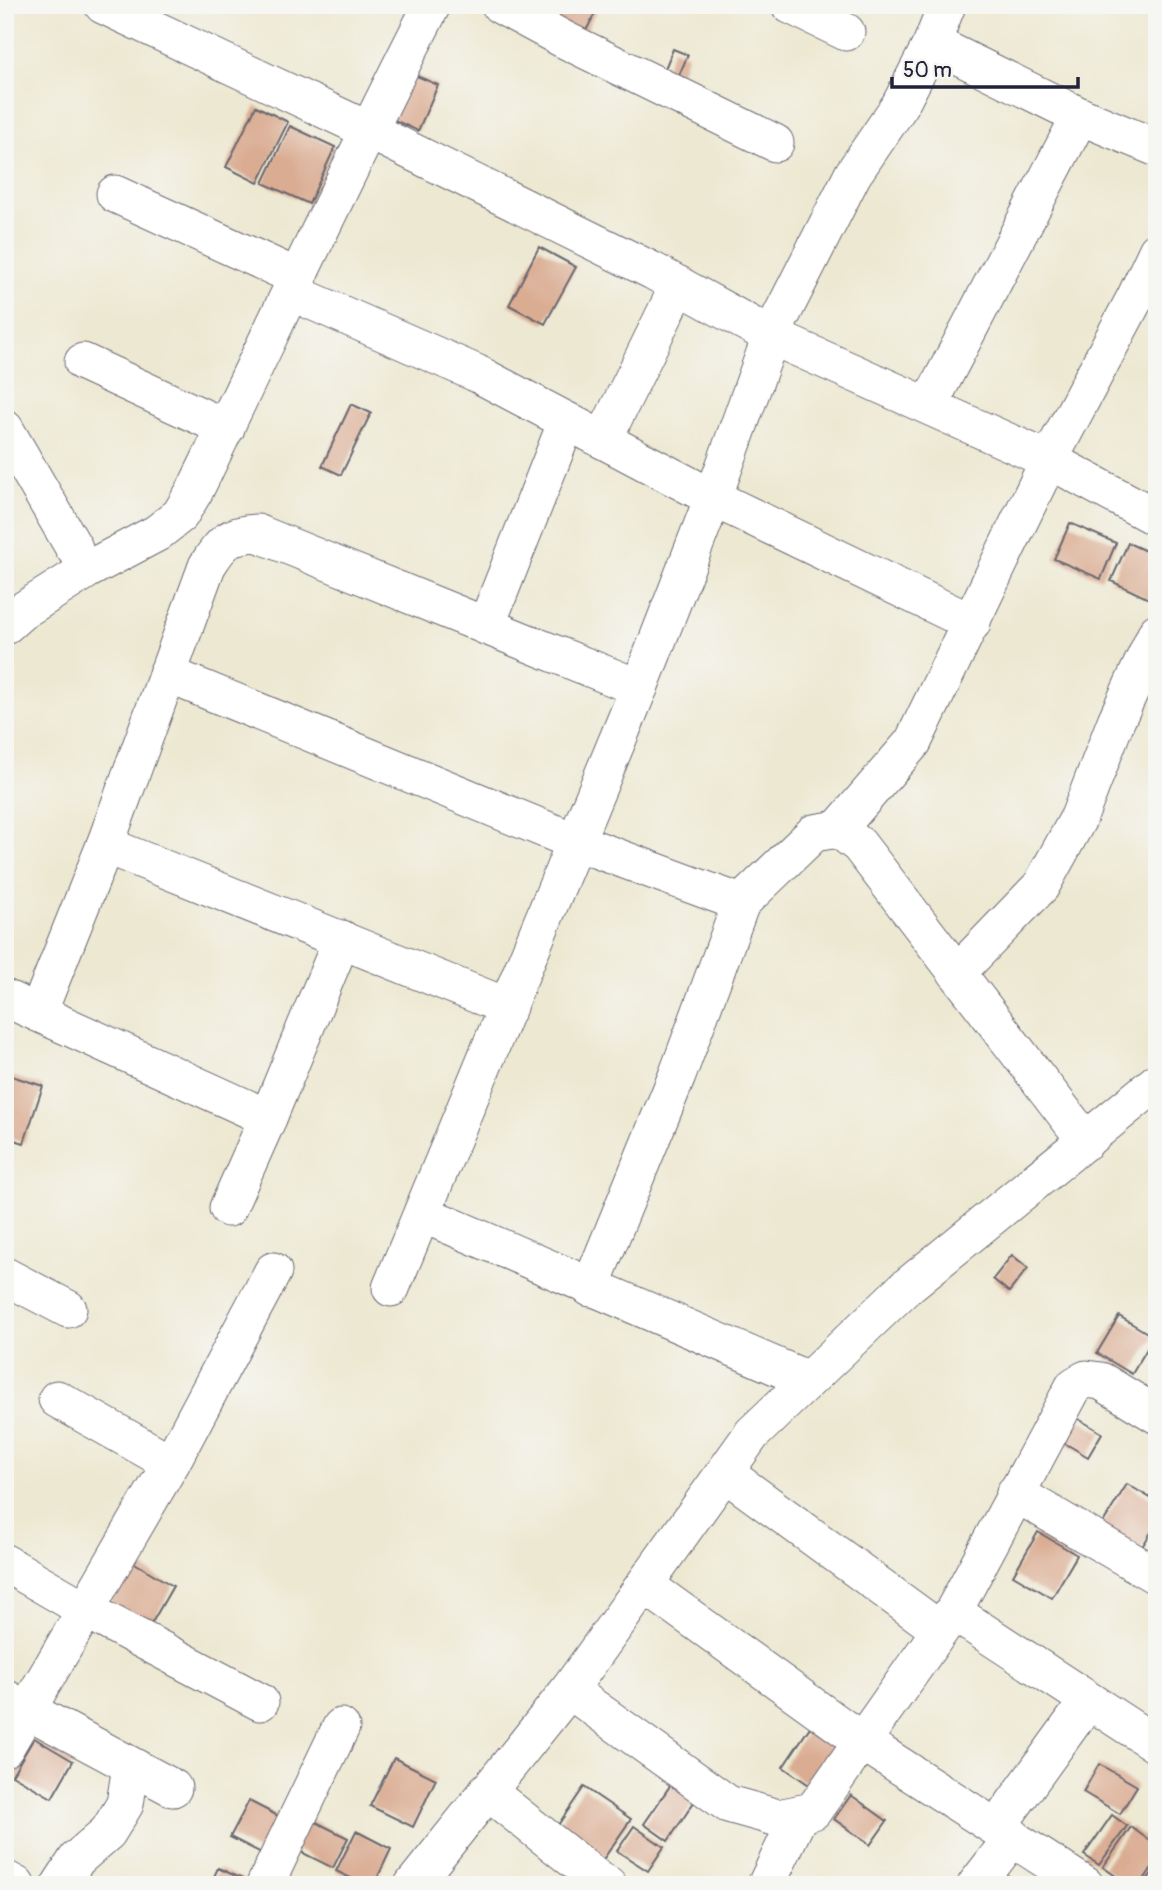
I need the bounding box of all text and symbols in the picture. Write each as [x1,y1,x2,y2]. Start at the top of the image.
scale bar [892,46,1078,90]
text: 50 m [903,57,952,84]

